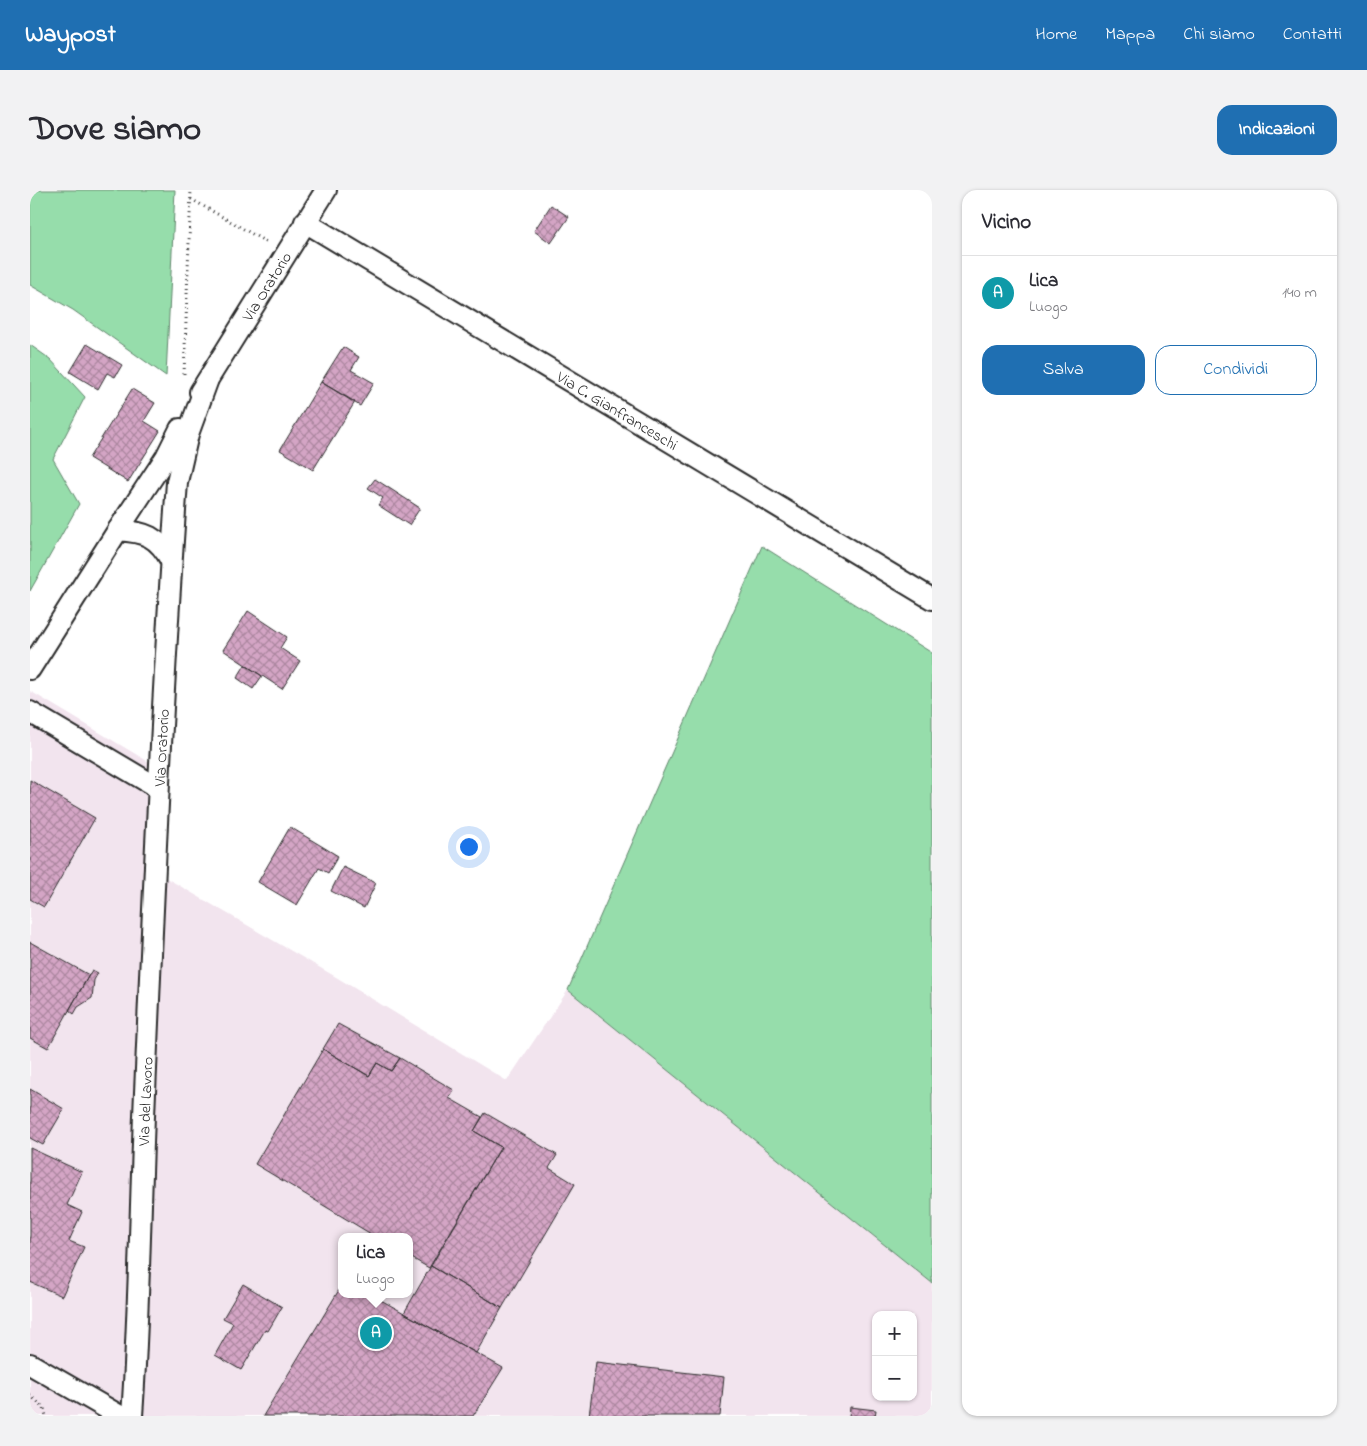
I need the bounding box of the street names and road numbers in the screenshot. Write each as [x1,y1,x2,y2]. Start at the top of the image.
street label: Via Oratorio [237,248,299,327]
street label: Via C. Gianfranceschi [551,365,682,458]
street label: Via Oratorio [149,708,177,788]
street label: Via del Lavoro [133,1056,161,1147]

